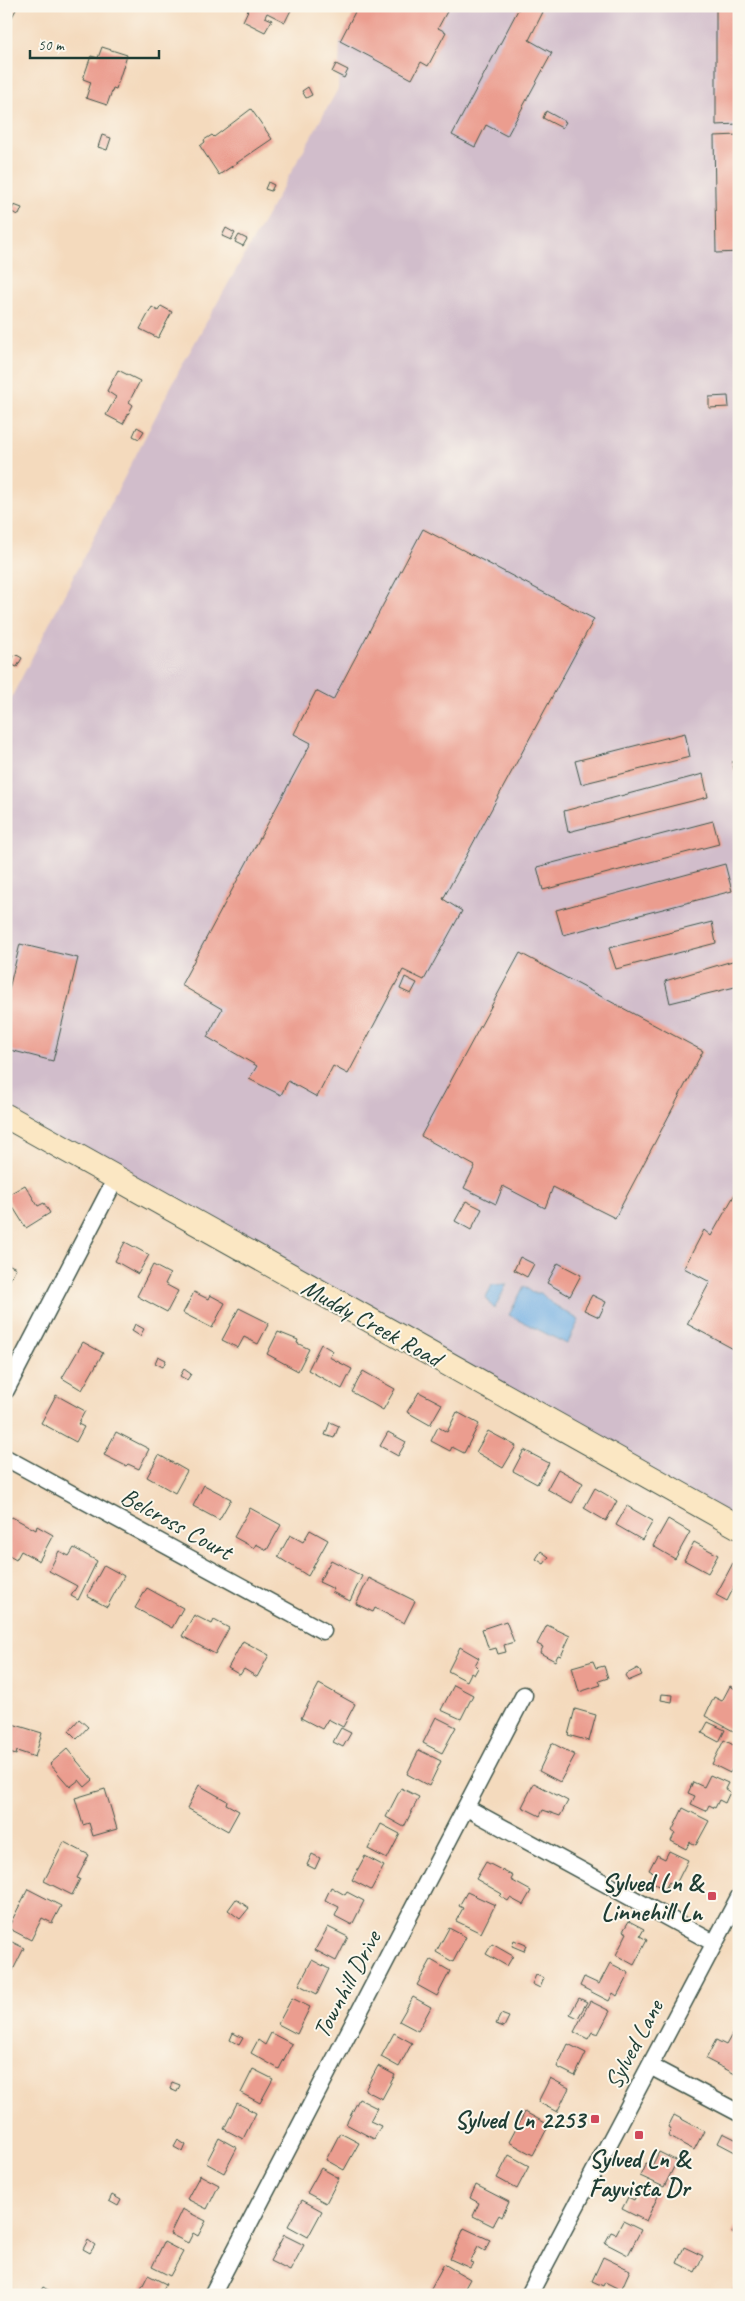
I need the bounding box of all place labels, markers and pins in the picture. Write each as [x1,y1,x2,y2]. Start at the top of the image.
place label: Sylved Ln & Linnehill Ln [601,1867,705,1928]
marker: Sylved Ln & Linnehill Ln [706,1890,718,1902]
place label: Sylved Ln 2253 [455,2104,588,2136]
marker: Sylved Ln 2253 [589,2113,601,2125]
marker: Sylved Ln & Fayvista Dr [633,2129,645,2141]
place label: Sylved Ln & Fayvista Dr [589,2143,692,2204]

